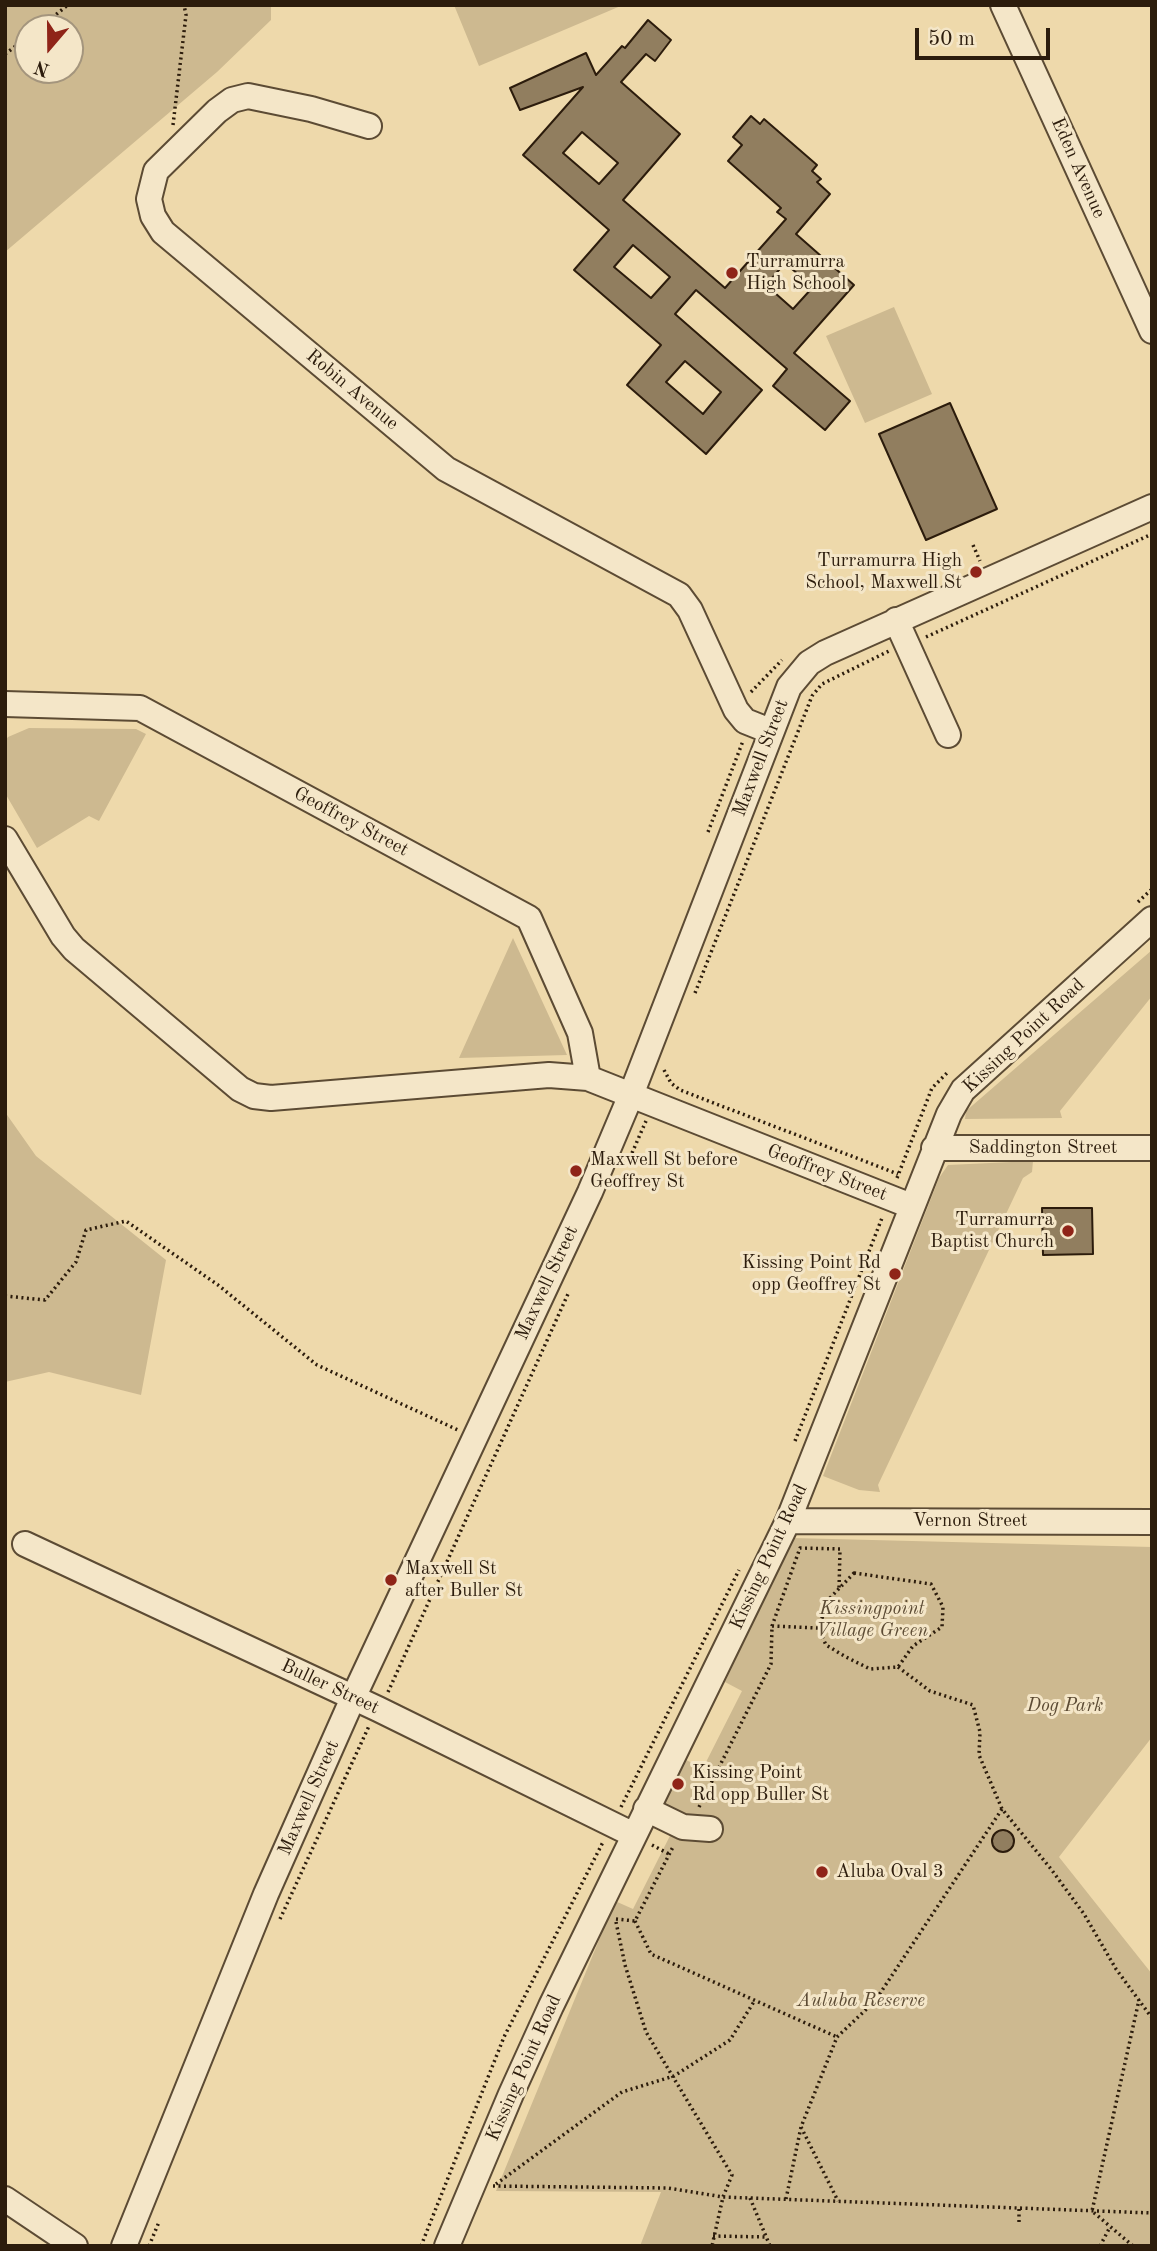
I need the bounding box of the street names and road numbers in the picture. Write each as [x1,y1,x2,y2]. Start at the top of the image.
street label: Eden Avenue [1046,114,1110,222]
street label: Robin Avenue [301,345,403,435]
street label: Maxwell Street [728,696,794,820]
street label: Geoffrey Street [290,782,412,862]
street label: Kissing Point Road [958,974,1090,1098]
street label: Saddington Street [969,1137,1117,1159]
street label: Geoffrey Street [764,1140,890,1206]
street label: Maxwell Street [511,1222,583,1344]
street label: Kissing Point Road [725,1481,813,1633]
street label: Vernon Street [913,1510,1027,1532]
street label: Buller Street [277,1654,383,1720]
street label: Maxwell Street [273,1737,345,1859]
street label: Kissing Point Road [481,1991,567,2145]

